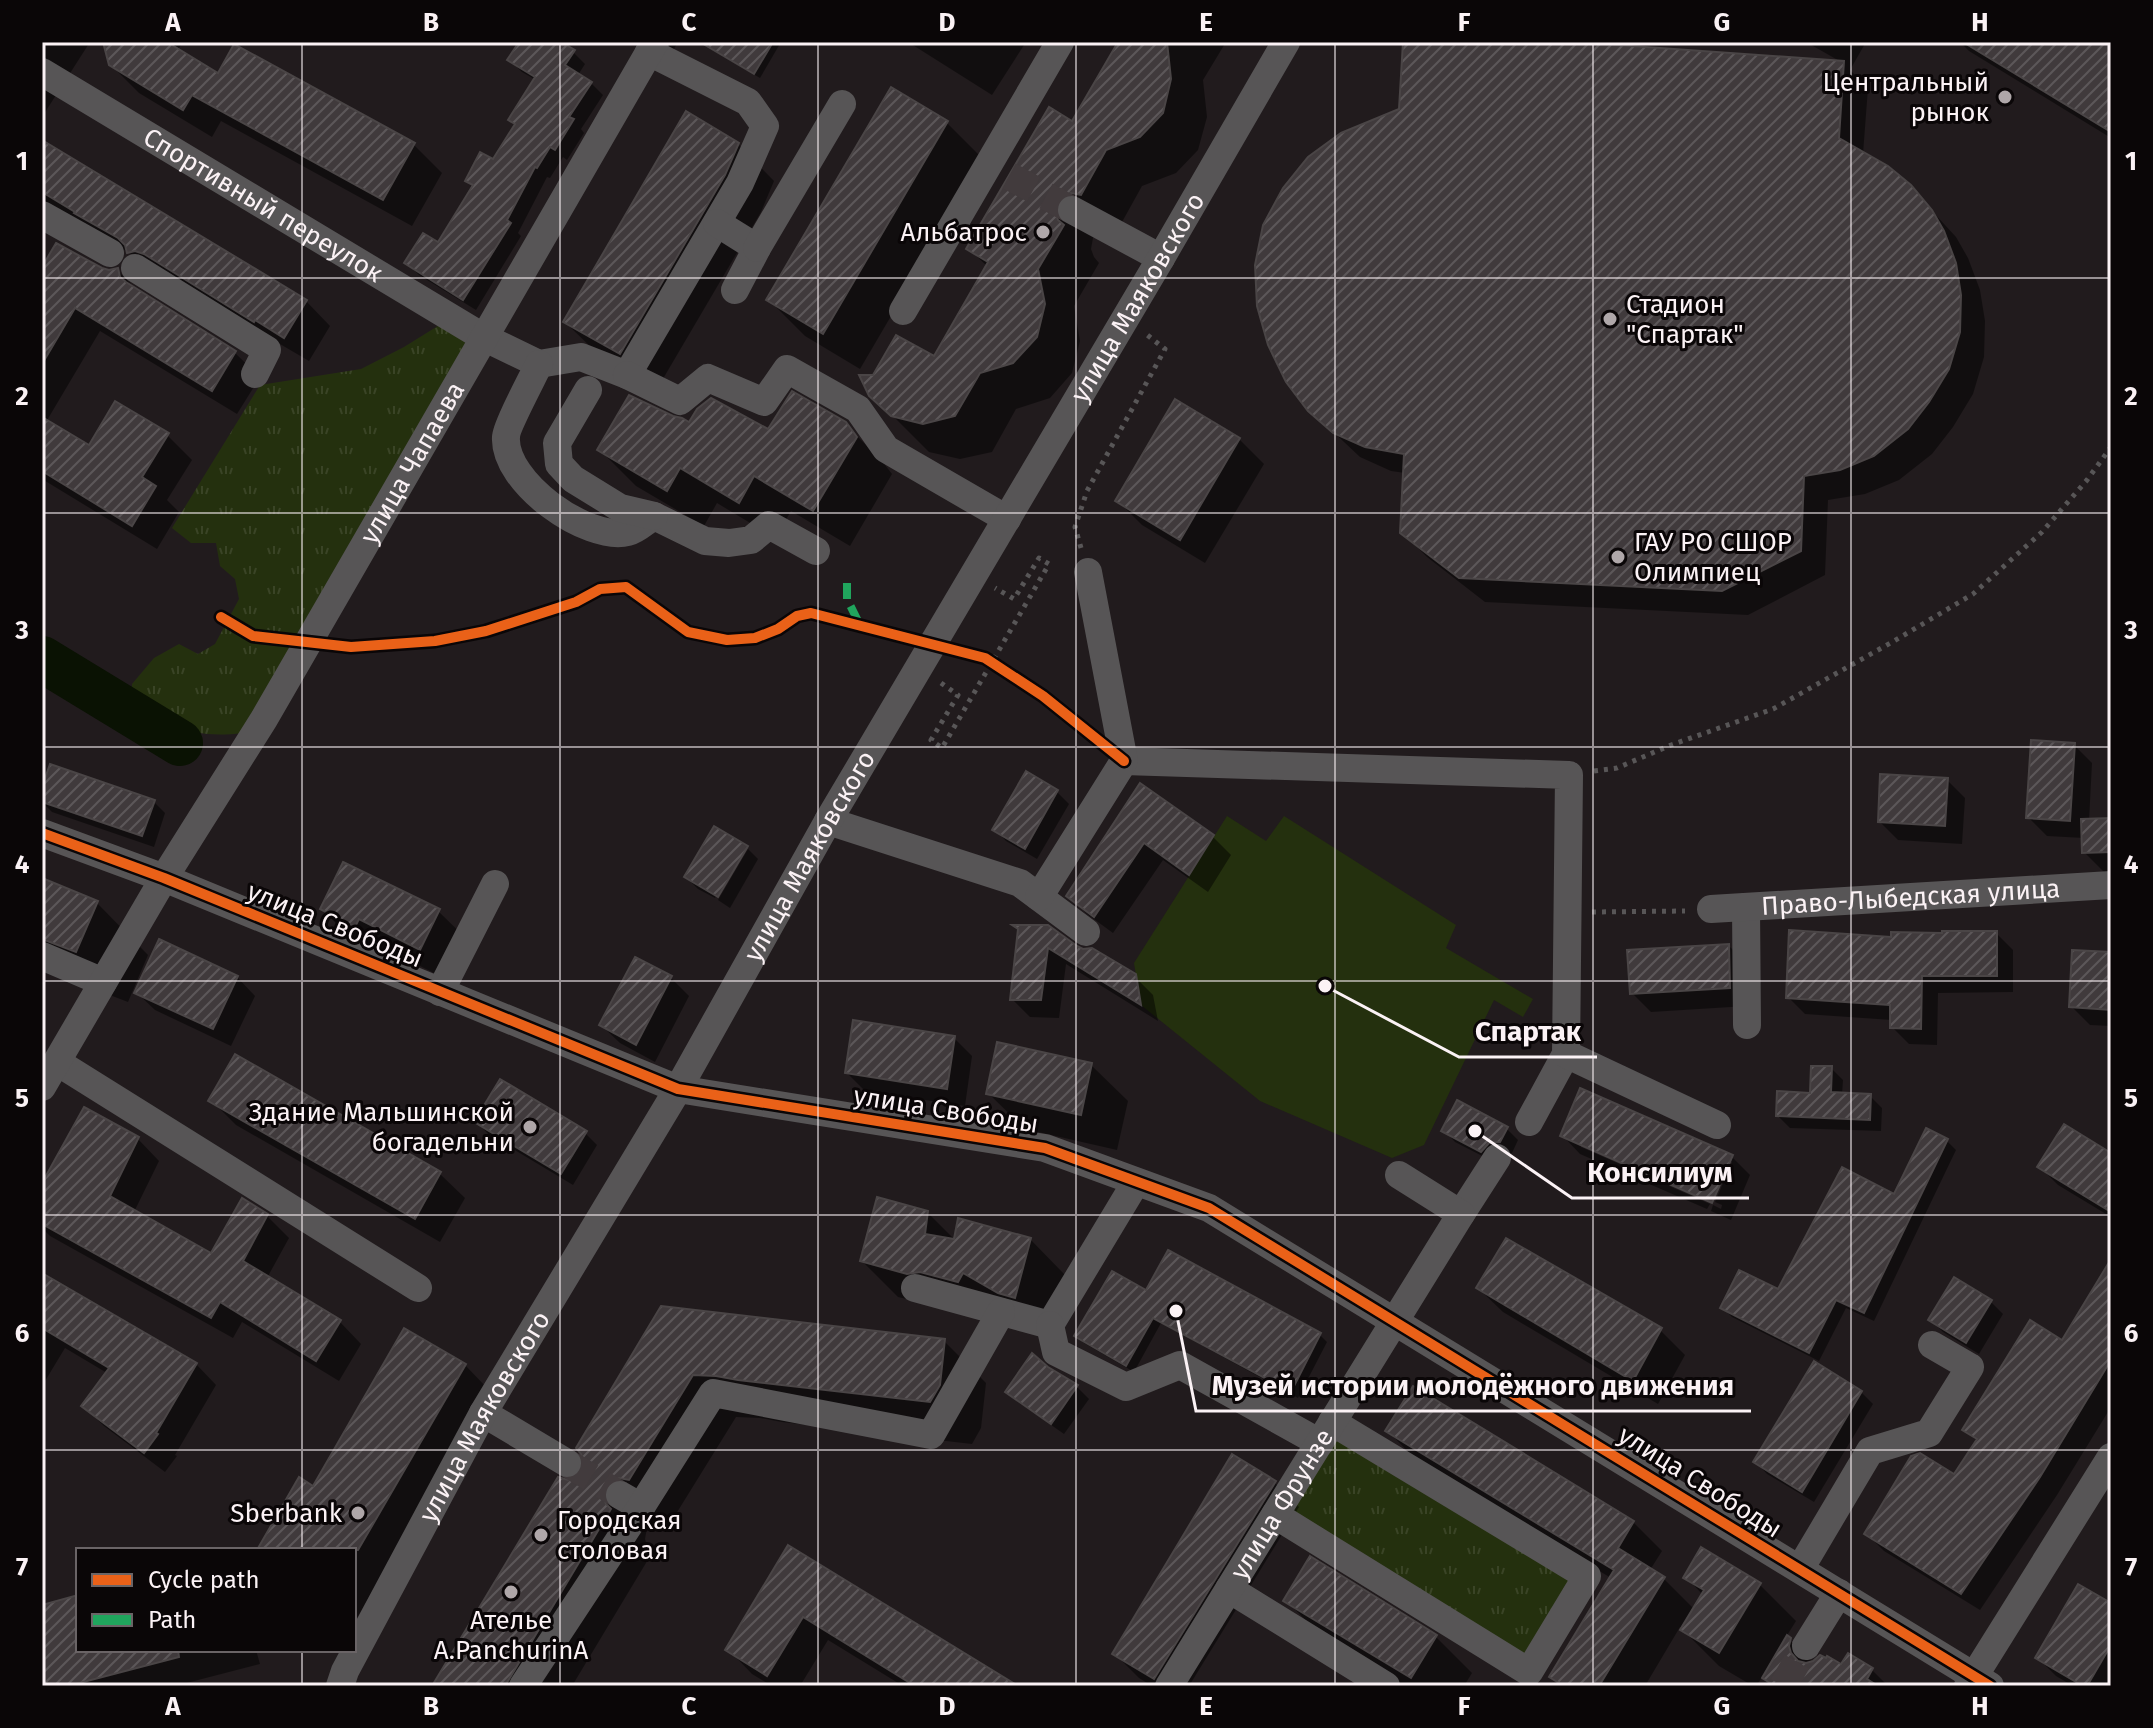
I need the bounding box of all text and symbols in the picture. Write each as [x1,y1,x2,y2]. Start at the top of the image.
text: A [164,7,181,38]
text: B [423,7,439,38]
text: C [682,7,697,38]
text: D [939,7,956,38]
text: E [1199,7,1213,38]
text: F [1458,7,1471,38]
text: G [1714,7,1730,38]
text: H [1971,7,1989,38]
place label: Центральный рынок [1823,67,1990,128]
marker: Центральный рынок [1996,88,2014,106]
street label: Спортивный переулок [138,121,389,289]
text: 1 [16,146,28,177]
text: 1 [2125,146,2137,177]
street label: улица Маяковского [1064,187,1211,408]
place label: Альбатрос [901,217,1027,248]
marker: Альбатрос [1034,223,1052,241]
place label: Стадион "Спартак" [1626,289,1744,350]
marker: Стадион "Спартак" [1601,310,1619,328]
street label: улица Чапаева [353,376,471,549]
text: 2 [15,381,29,412]
text: 2 [2124,381,2138,412]
place label: ГАУ РО СШОР Олимпиец [1634,527,1792,588]
marker: ГАУ РО СШОР Олимпиец [1609,548,1627,566]
text: 3 [14,615,29,646]
text: 3 [2123,615,2138,646]
street label: улица Маяковского [737,745,882,967]
text: 4 [15,849,30,880]
text: 4 [2124,849,2139,880]
street label: Право-Лыбедская улица [1760,873,2061,921]
street label: улица Свободы [243,876,427,974]
callout: Спартак [1459,1005,1597,1057]
text: Спартак [1475,1015,1582,1048]
street label: улица Свободы [851,1080,1041,1140]
text: 5 [15,1083,29,1114]
text: 5 [2124,1083,2138,1114]
place label: Здание Мальшинской богадельни [249,1097,514,1158]
marker: Здание Мальшинской богадельни [521,1118,539,1136]
callout: Консилиум [1572,1146,1749,1198]
text: Консилиум [1587,1156,1733,1189]
street label: улица Маяковского [412,1305,556,1527]
text: 6 [15,1318,30,1349]
text: 6 [2124,1318,2139,1349]
callout: Музей истории молодёжного движения [1196,1359,1751,1411]
text: Музей истории молодёжного движения [1212,1369,1734,1402]
street label: улица Свободы [1613,1419,1787,1545]
street label: улица Фрунзе [1223,1423,1340,1585]
place label: Sberbank [230,1498,343,1529]
marker: Sberbank [349,1504,367,1522]
place label: Городская столовая [557,1505,682,1566]
marker: Городская столовая [532,1526,550,1544]
legend [76,1548,356,1652]
text: 7 [16,1552,28,1583]
text: 7 [2125,1552,2137,1583]
text: Cycle path [148,1566,260,1594]
marker: Ателье A.PanchurinA [502,1583,520,1601]
place label: Ателье A.PanchurinA [434,1605,588,1666]
text: Path [148,1606,196,1634]
text: A [164,1691,181,1722]
text: B [423,1691,439,1722]
text: C [682,1691,697,1722]
text: D [939,1691,956,1722]
text: E [1199,1691,1213,1722]
text: F [1458,1691,1471,1722]
text: G [1714,1691,1730,1722]
text: H [1971,1691,1989,1722]

